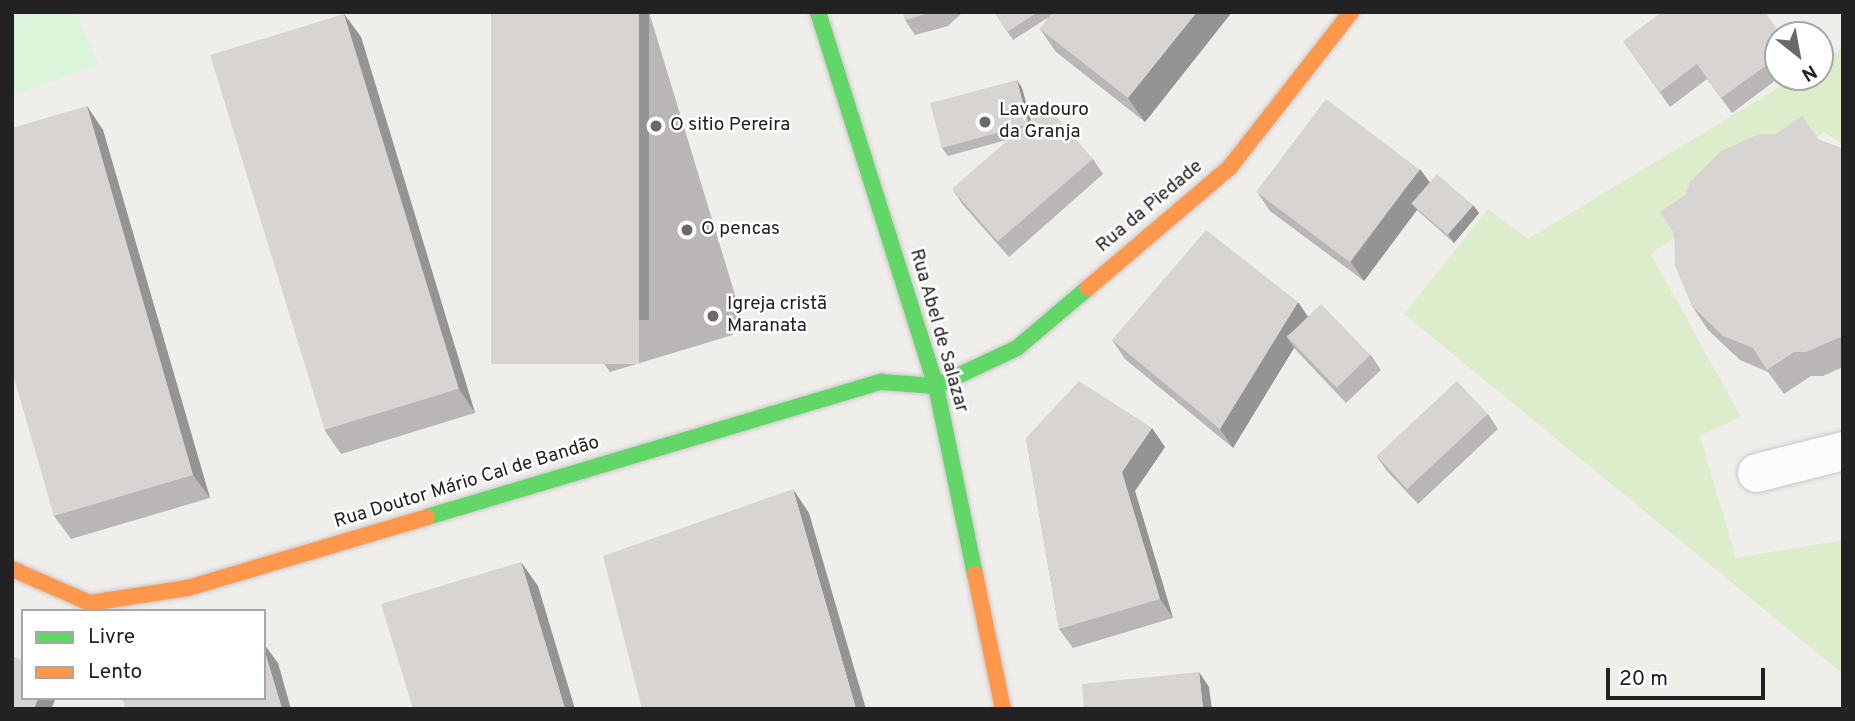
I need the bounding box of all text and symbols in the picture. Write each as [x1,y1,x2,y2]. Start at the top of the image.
north arrow [1764,21,1834,91]
text: N [1797,58,1821,86]
place label: Lavadouro da Granja [999,100,1089,144]
marker: Lavadouro da Granja [977,114,993,130]
place label: O sitio Pereira [670,115,790,137]
marker: O sitio Pereira [648,118,664,134]
street label: Rua da Piedade [1092,156,1208,258]
place label: O pencas [701,219,780,241]
marker: O pencas [679,222,695,238]
street label: Rua Abel de Salazar [904,246,972,416]
place label: Igreja cristã Maranata [727,294,827,338]
marker: Igreja cristã Maranata [705,308,721,324]
street label: Rua Doutor Mário Cal de Bandão [332,432,602,534]
legend [21,609,266,700]
text: Livre [88,624,135,651]
scale bar [1610,654,1769,698]
text: Lento [88,659,142,686]
text: 20 m [1619,666,1668,693]

